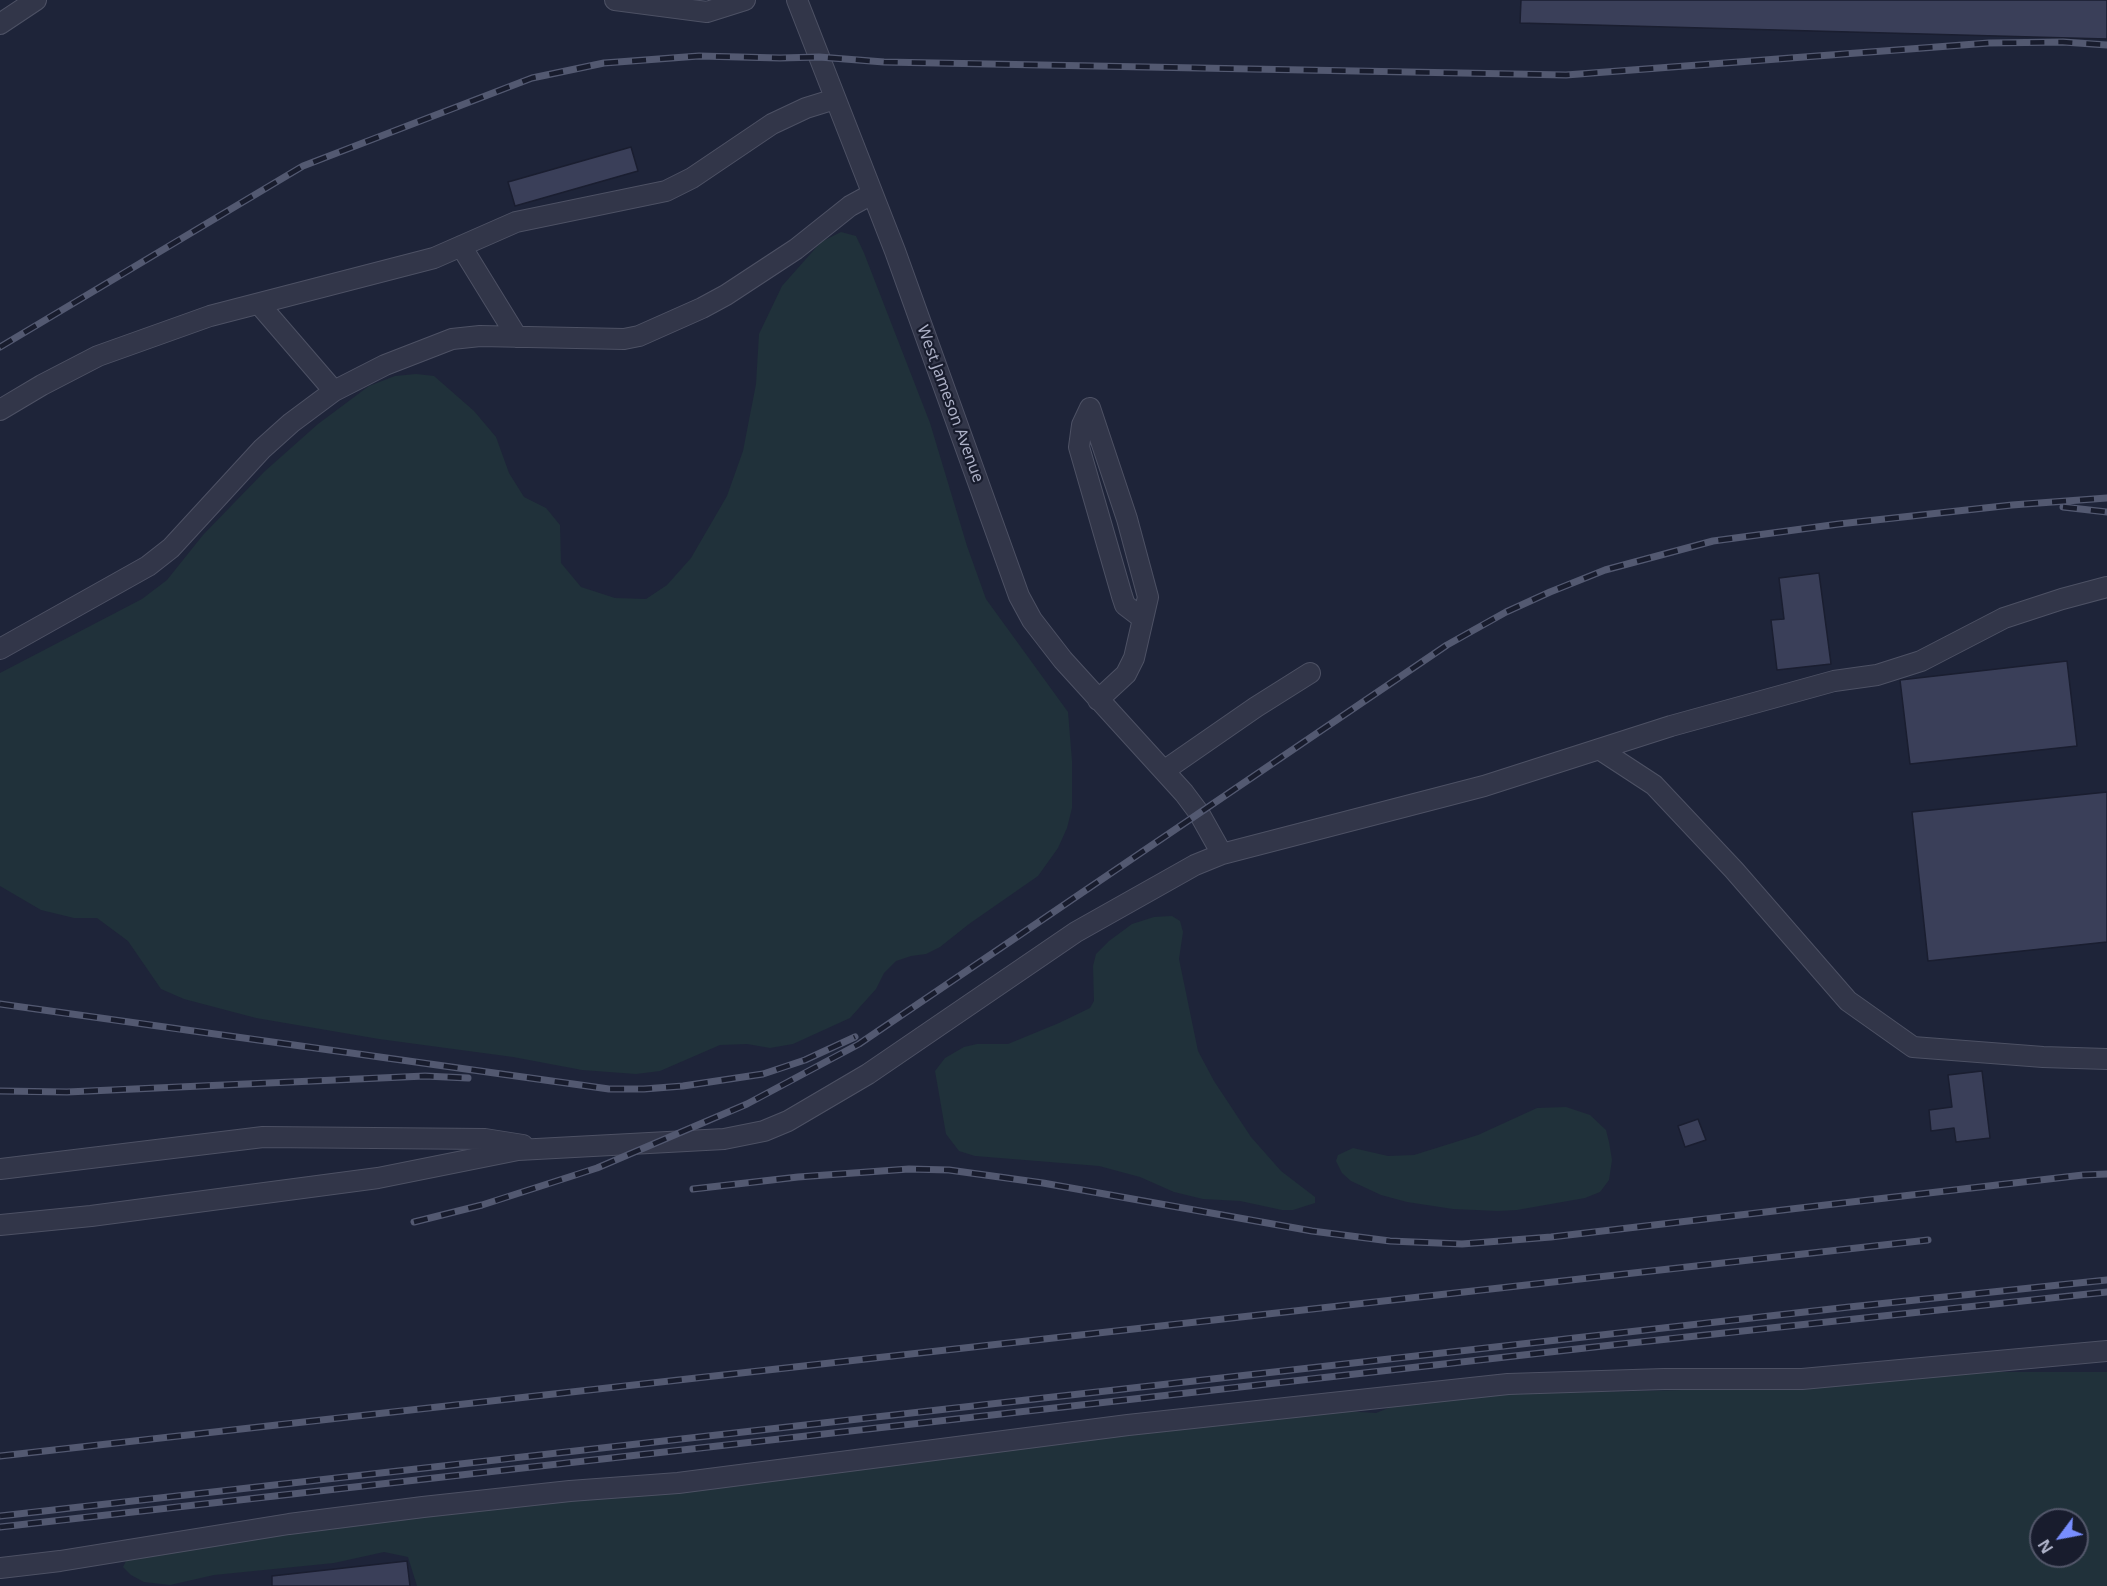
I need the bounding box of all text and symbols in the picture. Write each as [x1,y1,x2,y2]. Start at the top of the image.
street label: West Jameson Avenue [913,323,987,485]
north arrow [2029,1508,2089,1568]
text: N [2033,1535,2058,1558]

